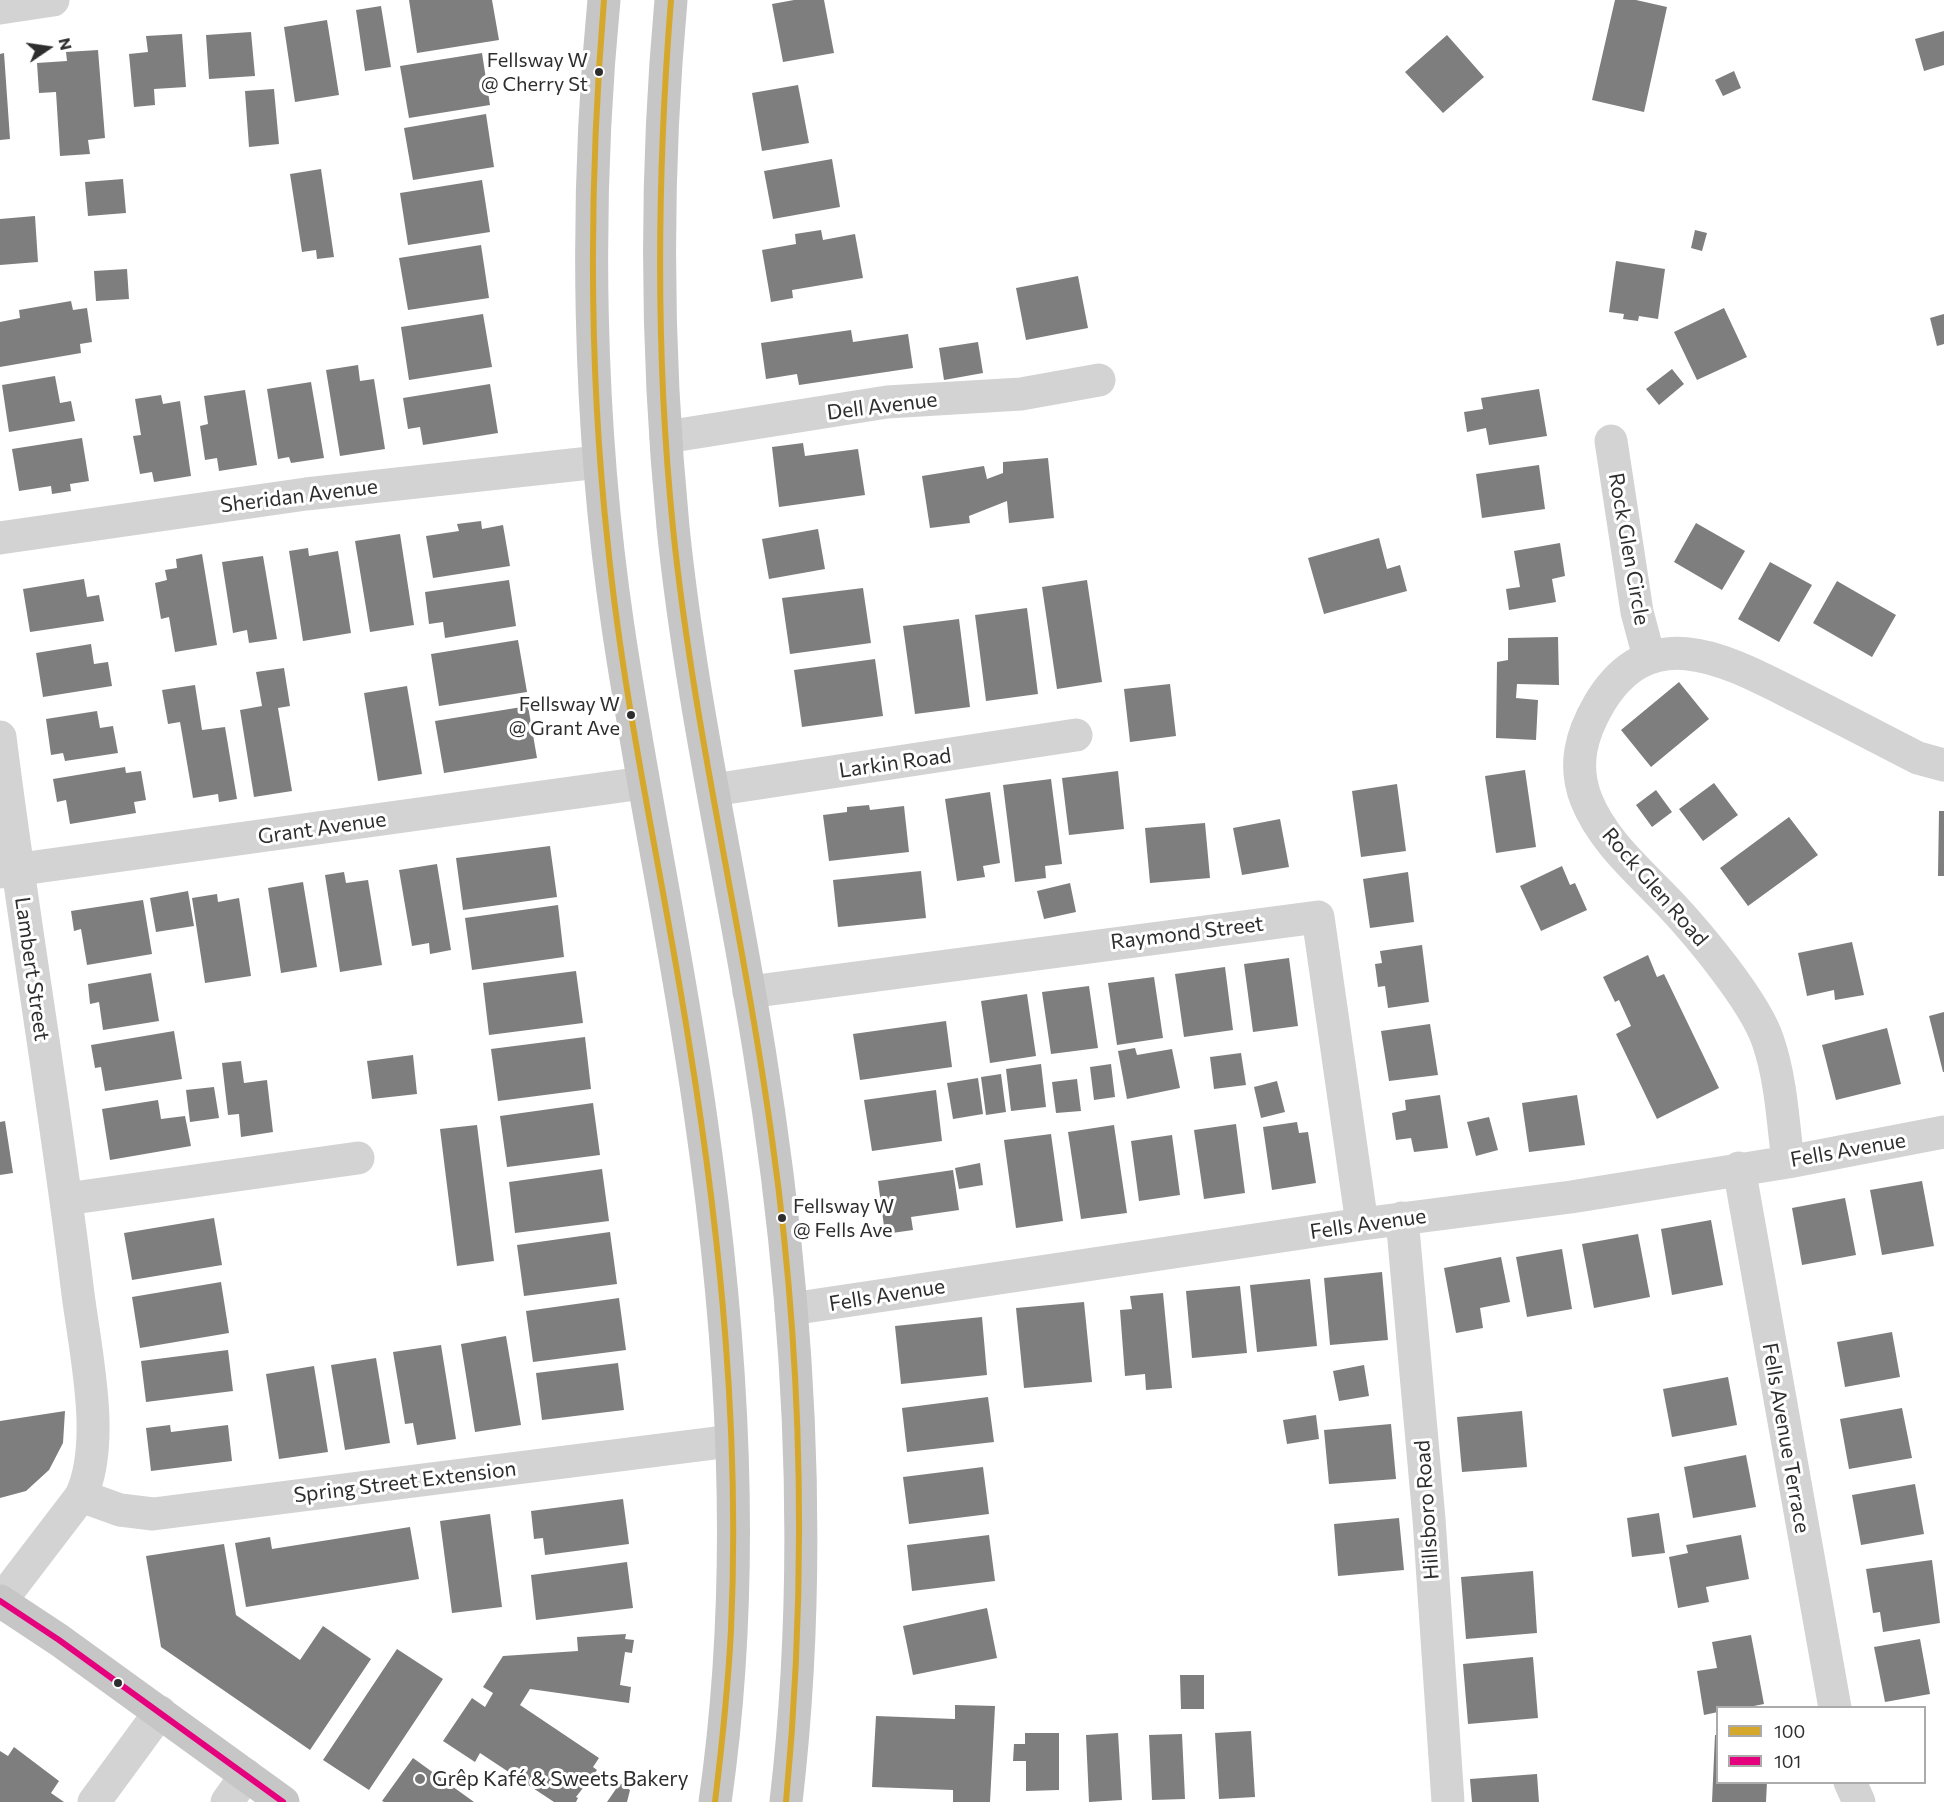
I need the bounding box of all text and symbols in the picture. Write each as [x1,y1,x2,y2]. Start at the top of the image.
north arrow [18,18,78,78]
text: N [55,36,77,52]
place label: Fellsway W @ Cherry St [481,48,588,95]
marker: Fellsway W @ Cherry St [593,66,605,78]
street label: Dell Avenue [825,387,939,425]
street label: Rock Glen Circle [1603,471,1655,627]
street label: Sheridan Avenue [219,474,379,518]
place label: Fellsway W @ Grant Ave [509,692,620,739]
marker: Fellsway W @ Grant Ave [625,709,637,721]
street label: Larkin Road [837,743,953,783]
street label: Grant Avenue [256,807,388,849]
street label: Rock Glen Road [1597,823,1713,951]
street label: Lambert Street [9,895,55,1043]
street label: Raymond Street [1109,911,1265,955]
street label: Fells Avenue [1788,1127,1908,1173]
place label: Fellsway W @ Fells Ave [793,1194,894,1241]
street label: Fells Avenue [1308,1203,1428,1245]
marker: Fellsway W @ Fells Ave [776,1212,788,1224]
street label: Fells Avenue [827,1273,947,1317]
street label: Fells Avenue Terrace [1757,1341,1815,1535]
street label: Hillsboro Road [1410,1439,1444,1581]
street label: Spring Street Extension [292,1456,518,1508]
unlabelled marker [112,1677,124,1689]
legend [1716,1706,1926,1784]
text: 100 [1774,1720,1805,1742]
text: 101 [1774,1750,1801,1772]
place label: Grêp Kafé & Sweets Bakery [432,1766,689,1792]
marker: Grêp Kafé & Sweets Bakery [413,1772,427,1786]

